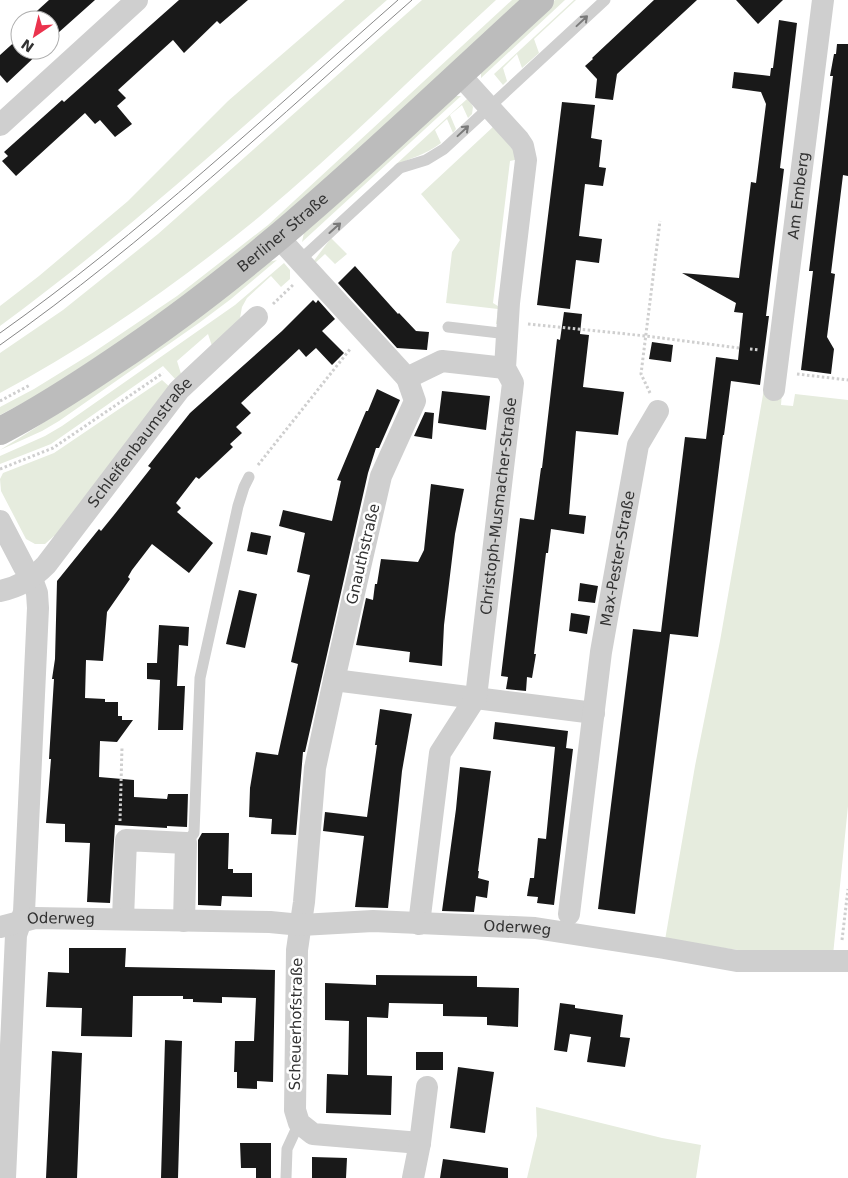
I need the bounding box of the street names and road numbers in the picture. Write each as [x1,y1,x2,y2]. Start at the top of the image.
street label: Am Emberg [784,151,813,240]
street label: Berliner Straße [234,189,332,276]
street label: Schleifenbaumstraße [84,374,196,511]
street label: Christoph-Musmacher-Straße [477,396,520,616]
street label: Max-Pester-Straße [597,489,639,628]
street label: Gnauthstraße [343,502,383,606]
street label: Oderweg [25,908,95,929]
street label: Oderweg [483,917,553,939]
street label: Scheuerhofstraße [286,957,306,1091]

